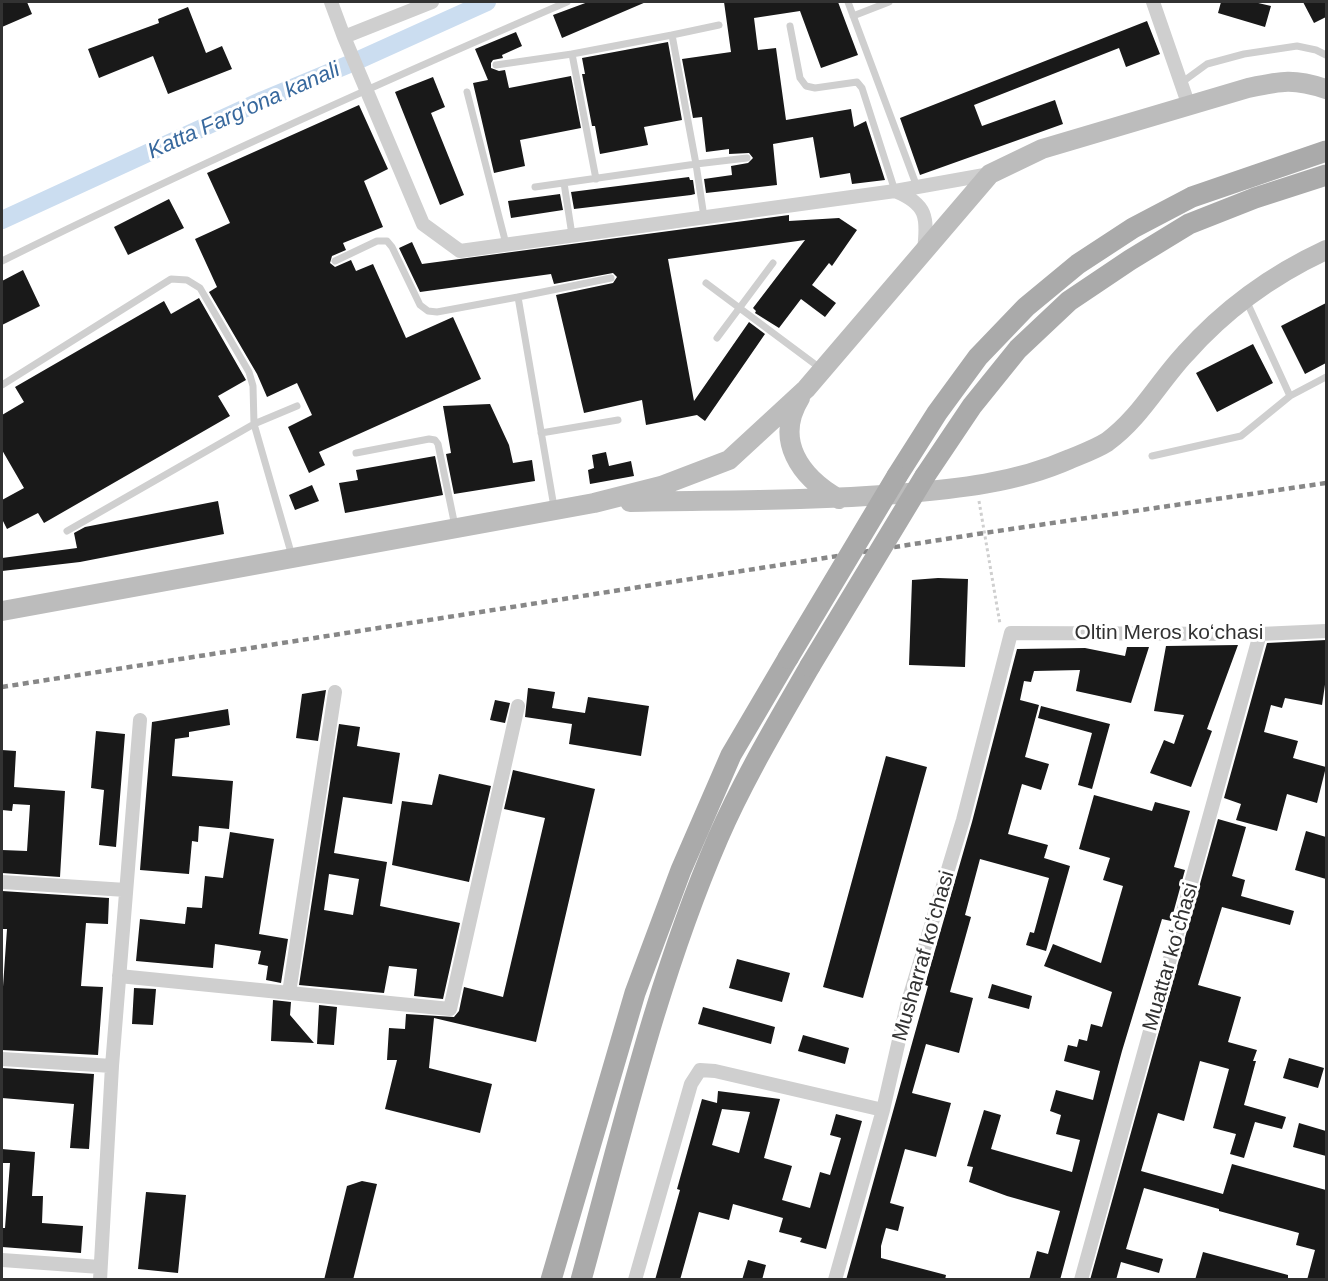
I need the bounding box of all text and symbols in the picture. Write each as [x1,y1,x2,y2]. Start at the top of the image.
water label: Katta Farg'ona kanali [144,57,344,165]
street label: Oltin Meros koʻchasi [1074,620,1264,646]
street label: Musharraf koʻchasi [888,868,960,1044]
street label: Muattar koʻchasi [1138,880,1204,1034]

